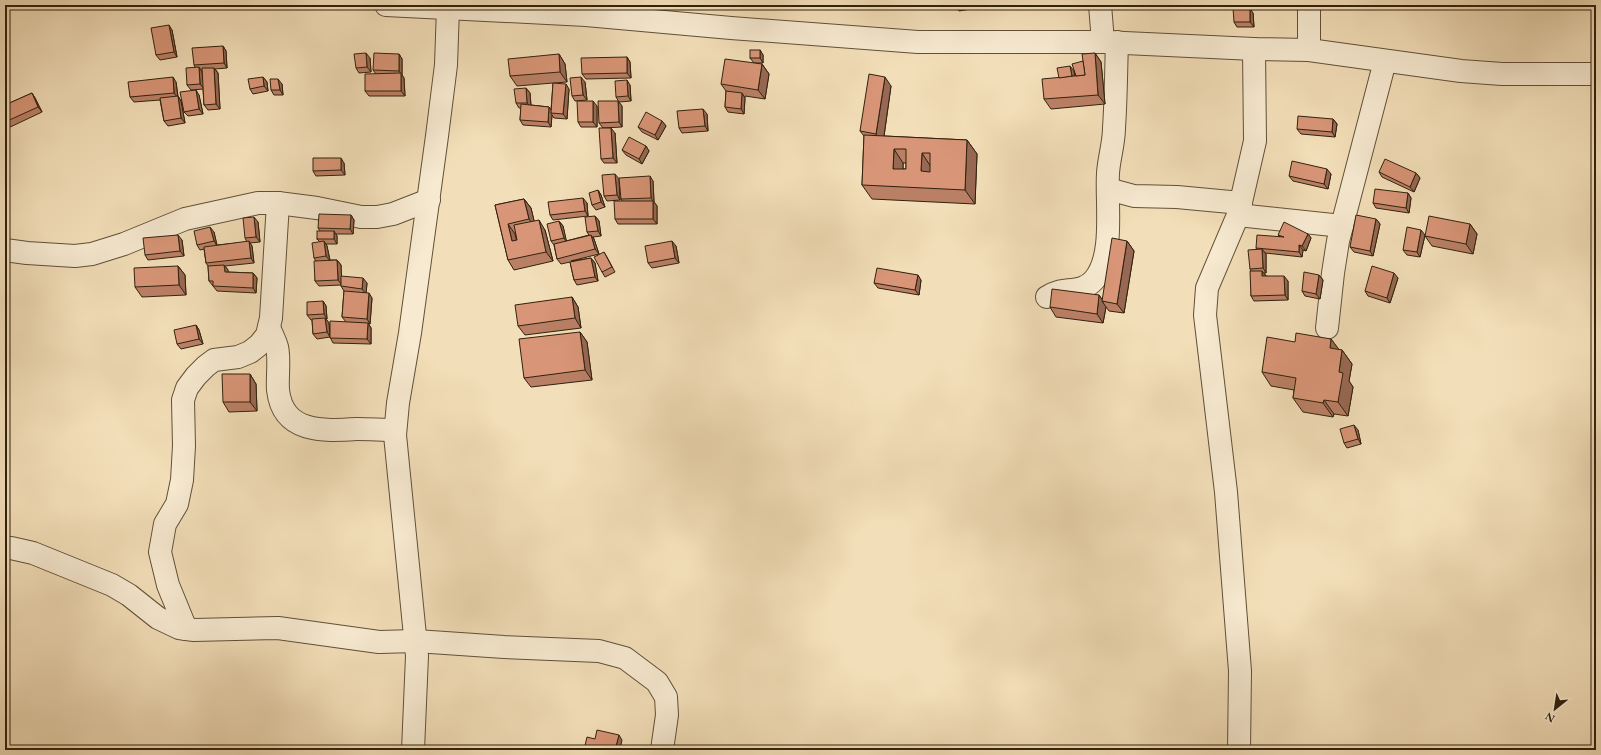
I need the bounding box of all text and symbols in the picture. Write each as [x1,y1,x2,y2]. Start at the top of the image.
north arrow [1535,689,1575,729]
text: N [1543,709,1557,726]

